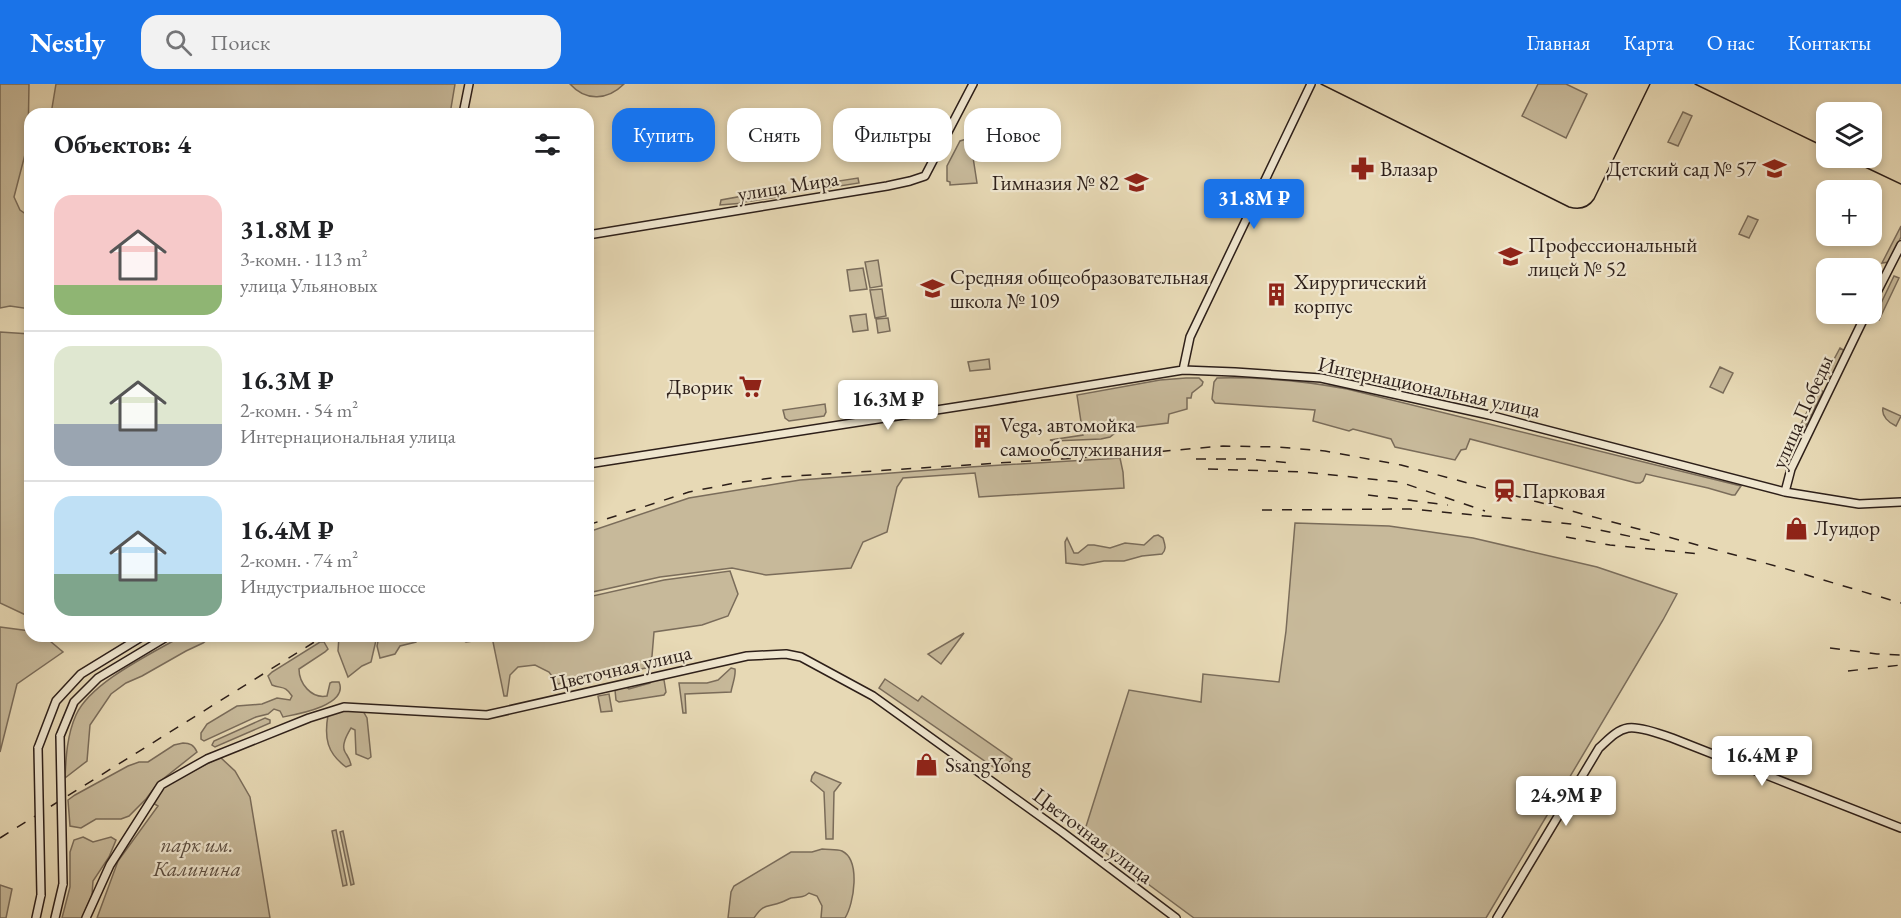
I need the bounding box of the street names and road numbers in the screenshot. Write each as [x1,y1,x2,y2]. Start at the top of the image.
street label: улица Мира [735,164,841,207]
street label: Интернациональная улица [1315,350,1543,423]
street label: улица Победы [1764,351,1839,473]
street label: Цветочная улица [548,638,695,697]
street label: Цветочная улица [1028,782,1159,890]

